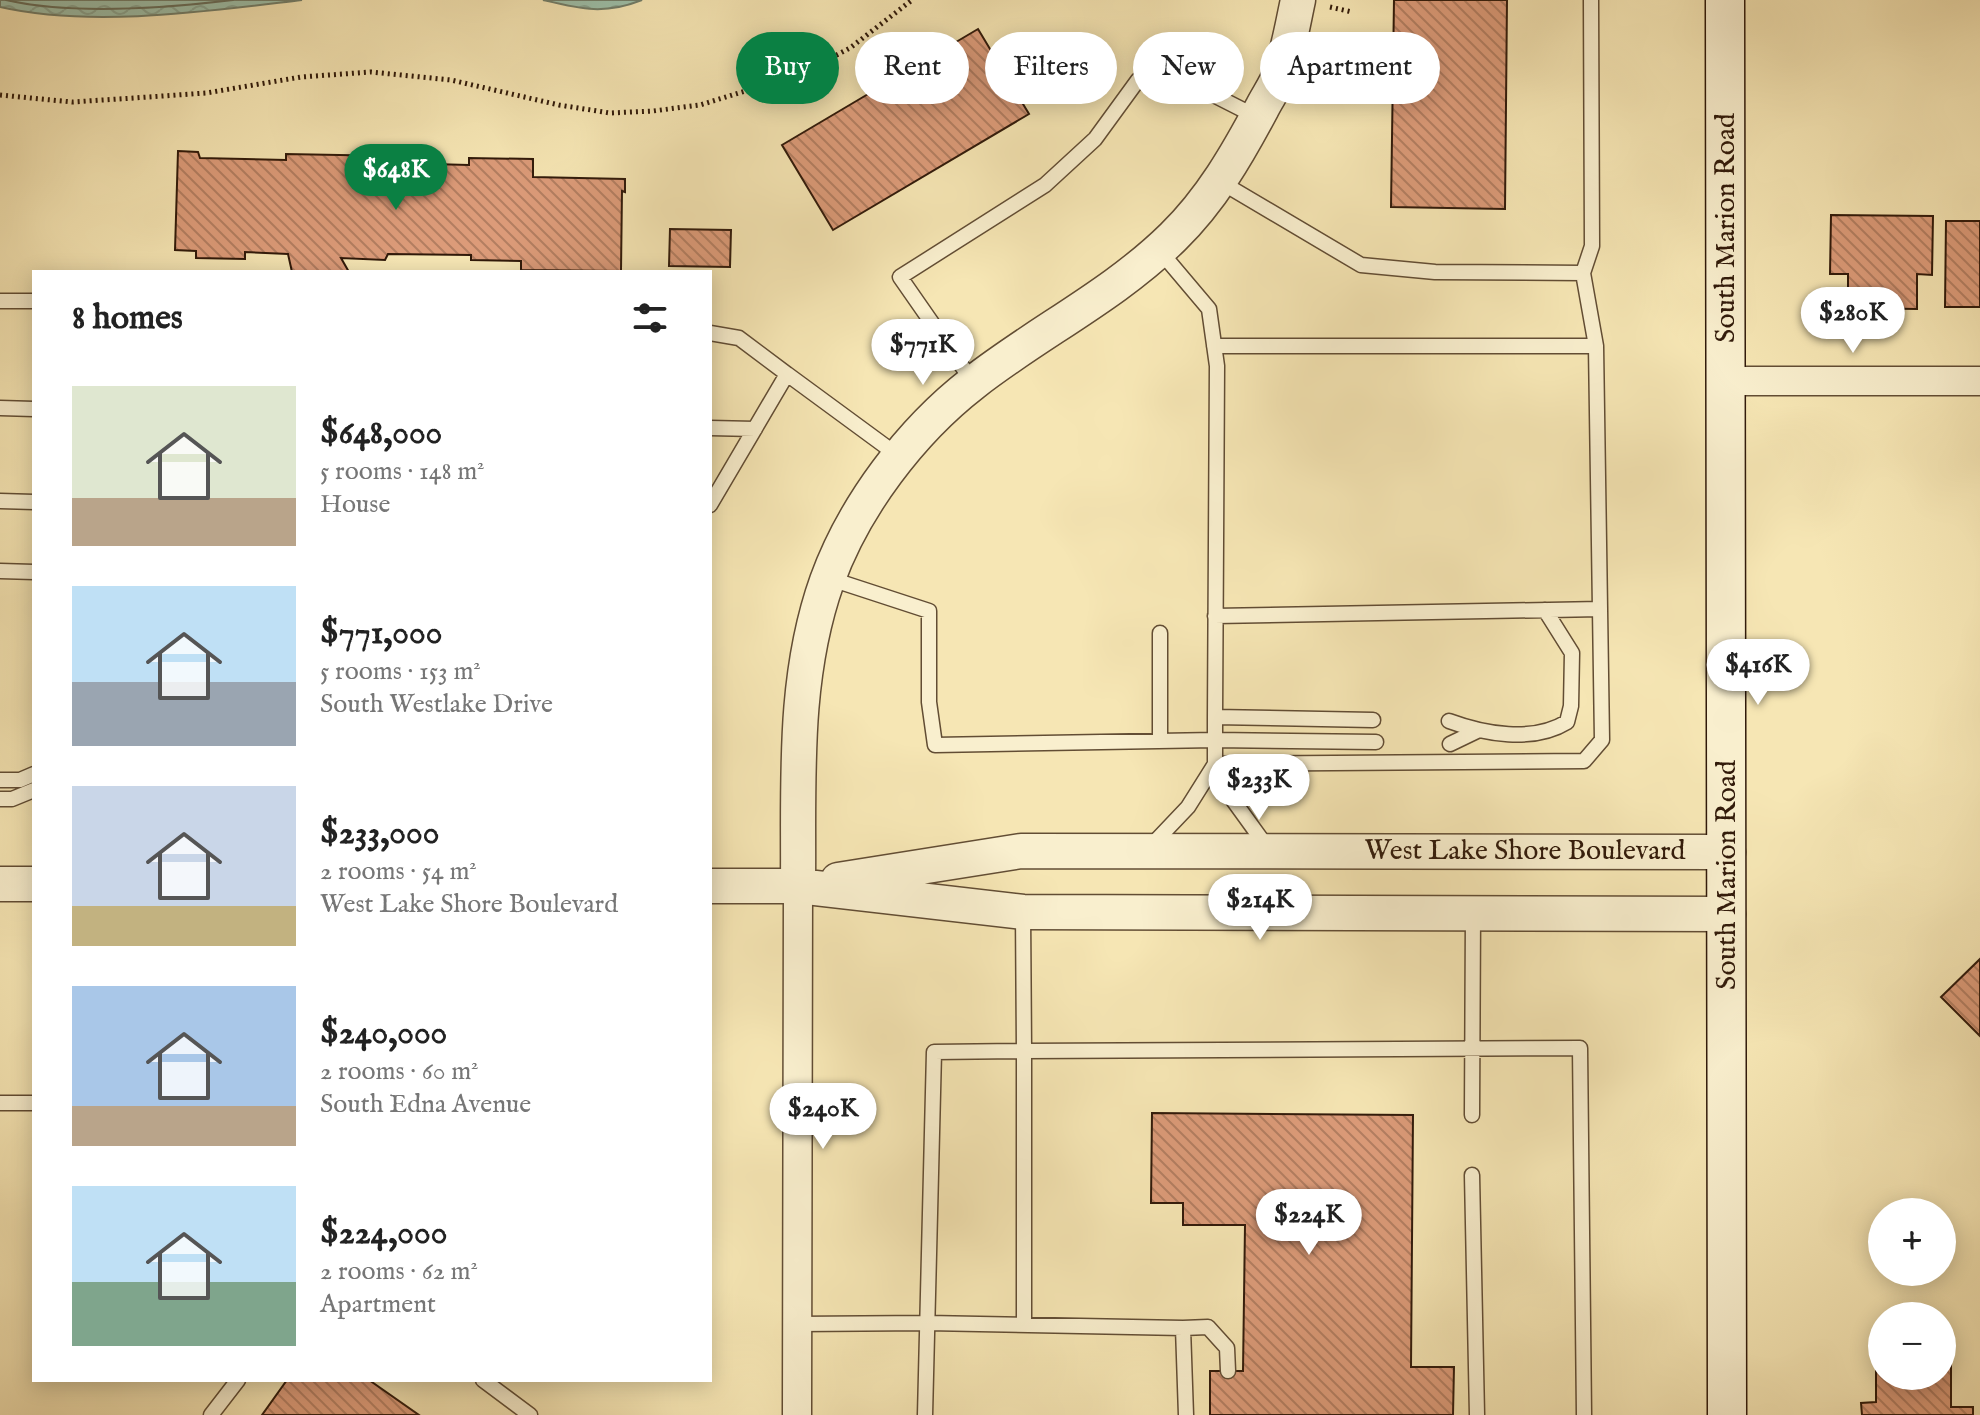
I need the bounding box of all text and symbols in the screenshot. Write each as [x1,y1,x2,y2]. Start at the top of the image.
chip: Buy [736,32,839,104]
chip: Rent [855,32,969,104]
chip: Filters [985,32,1117,104]
chip: New [1133,32,1244,104]
chip: Apartment [1260,32,1440,104]
street label: South Marion Road [1709,113,1744,343]
pin: $648K [340,144,452,212]
text: $648K [362,153,430,186]
pin: $280K [1797,287,1909,355]
icon: filters [628,296,672,340]
text: $280K [1819,296,1887,329]
text: 8 homes [72,297,183,340]
pin: $771K [867,319,979,387]
text: $771K [889,328,957,361]
text: $648,000 [320,412,442,455]
icon: home [136,418,232,514]
text: 5 rooms · 148 m² [320,455,485,488]
text: House [320,488,390,521]
text: $771,000 [320,612,442,655]
icon: home [136,618,232,714]
pin: $416K [1702,639,1814,707]
text: $416K [1725,648,1791,681]
text: 5 rooms · 153 m² [320,655,481,688]
text: South Westlake Drive [320,688,553,721]
pin: $233K [1203,754,1315,822]
street label: South Marion Road [1710,760,1745,990]
text: $233K [1227,763,1291,796]
text: $233,000 [320,812,439,855]
icon: home [136,818,232,914]
street label: West Lake Shore Boulevard [1365,834,1686,869]
text: 2 rooms · 54 m² [320,855,477,888]
pin: $214K [1204,874,1316,942]
text: $214K [1226,883,1294,916]
text: West Lake Shore Boulevard [320,888,618,921]
text: $240,000 [320,1012,447,1055]
icon: home [136,1018,232,1114]
text: 2 rooms · 60 m² [320,1055,479,1088]
pin: $240K [767,1083,879,1151]
text: South Edna Avenue [320,1088,531,1121]
text: $240K [788,1092,858,1125]
pin: $224K [1253,1189,1365,1257]
text: $224K [1274,1198,1344,1231]
map controls [1868,1198,1956,1390]
button: + [1868,1198,1956,1286]
text: $224,000 [320,1212,447,1255]
icon: home [136,1218,232,1314]
text: 2 rooms · 62 m² [320,1255,478,1288]
text: Apartment [320,1288,436,1321]
button: − [1868,1302,1956,1390]

